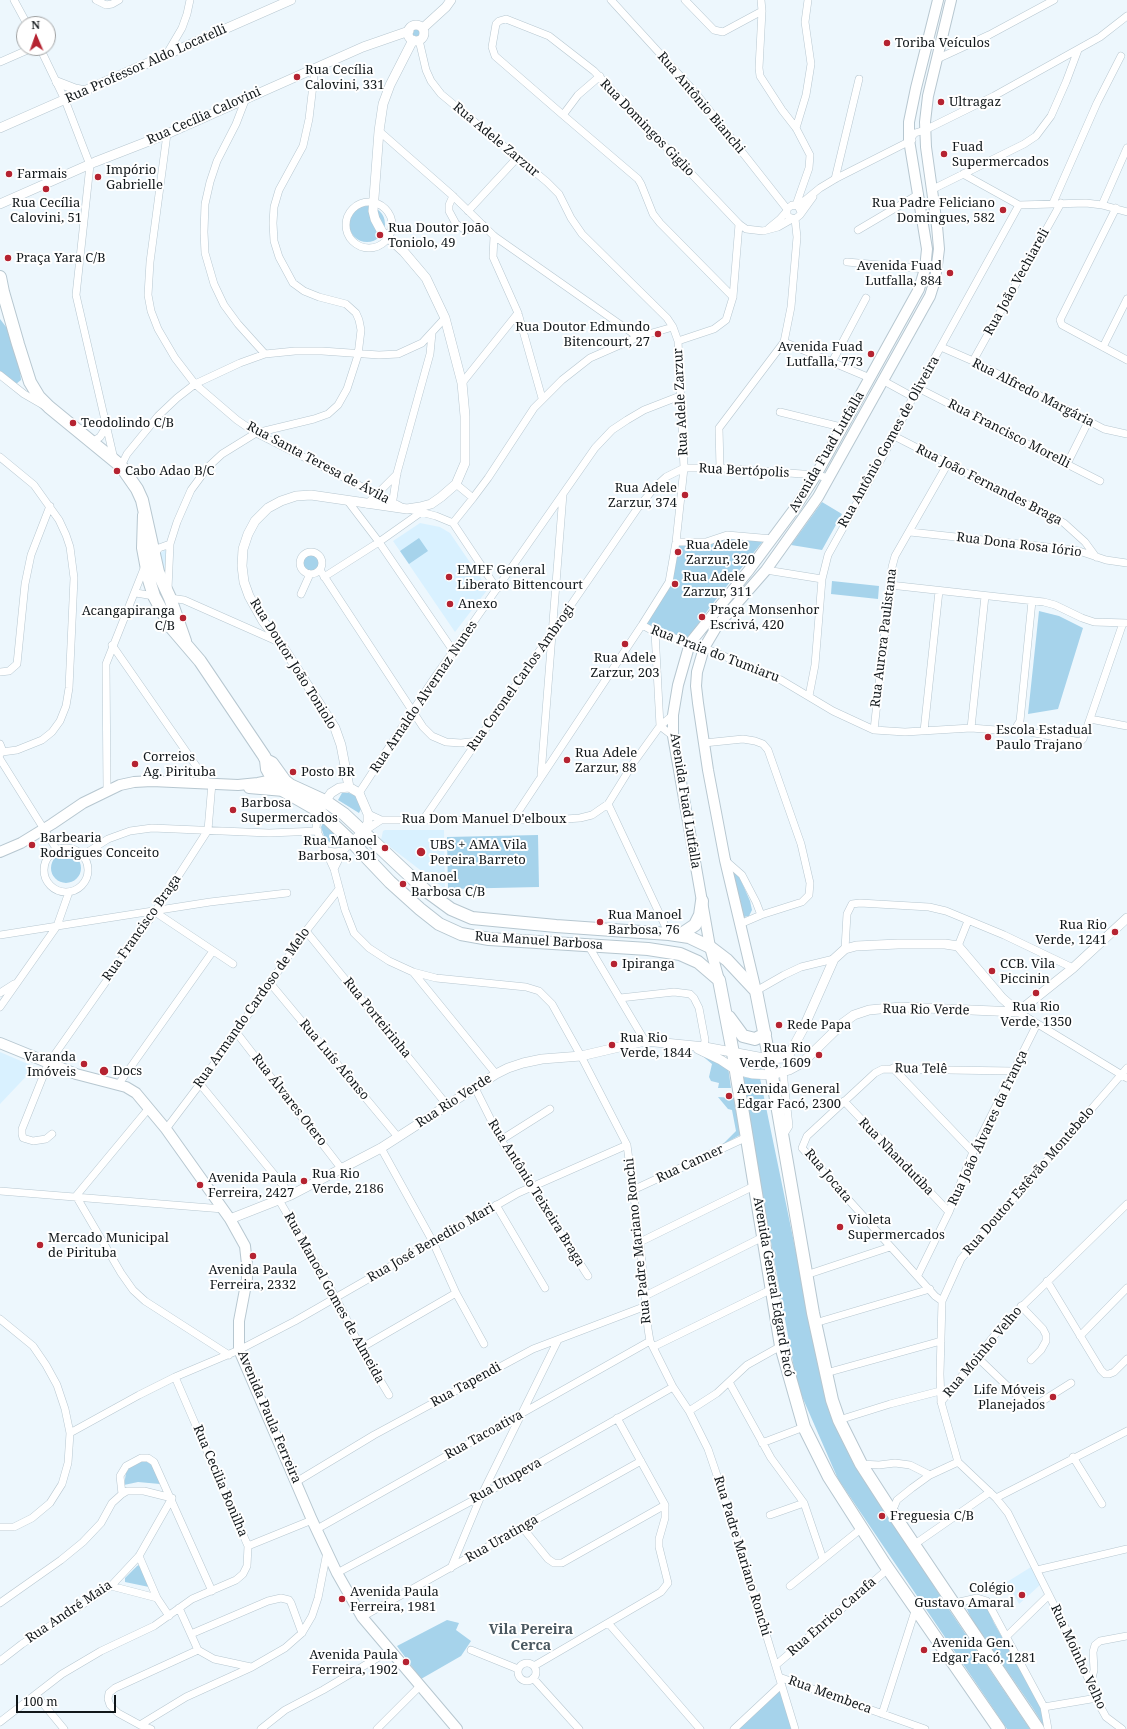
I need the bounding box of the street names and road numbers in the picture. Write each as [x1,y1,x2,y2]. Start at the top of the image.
street label: Rua Professor Aldo Locatelli [63,21,229,107]
street label: Rua Antônio Bianchi [654,49,748,157]
street label: Rua Domingos Giglio [597,76,697,180]
street label: Rua Cecília Calovini [145,84,263,148]
street label: Rua Adele Zarzur [450,99,542,181]
street label: Rua João Vechiareli [981,226,1053,338]
street label: Rua Adele Zarzur [670,348,692,456]
street label: Rua Antônio Gomes de Oliveira [835,353,943,531]
street label: Rua Alfredo Margária [969,355,1097,431]
street label: Avenida Fuad Lutfalla [786,389,868,515]
street label: Rua Francisco Morelli [945,396,1073,472]
street label: Rua Santa Teresa de Ávila [244,419,392,507]
street label: Rua João Fernandes Braga [913,441,1065,529]
street label: Rua Bertópolis [698,461,790,481]
street label: Rua Dona Rosa Iório [955,530,1083,560]
street label: Rua Aurora Paulistana [868,568,900,708]
street label: Rua Doutor João Toniolo [246,596,340,732]
street label: Rua Coronel Carlos Ambrogi [464,602,578,754]
street label: Rua Arnaldo Alvernaz Nunes [367,618,481,776]
street label: Rua Praia do Tumiaru [648,622,782,686]
street label: Avenida Fuad Lutfalla [667,732,703,870]
street label: Rua Dom Manuel D'elboux [402,811,566,827]
street label: Rua Francisco Braga [99,872,185,984]
street label: Rua Armando Cardoso de Melo [190,925,314,1091]
street label: Rua Manuel Barbosa [474,929,604,953]
street label: Rua Porteirinha [340,975,414,1061]
street label: Rua Rio Verde [882,1001,970,1019]
street label: Rua Luís Afonso [296,1017,372,1103]
street label: Rua João Álvares da França [945,1048,1031,1208]
street label: Rua Álvares Otero [248,1051,330,1149]
street label: Rua Telê [894,1061,948,1077]
street label: Rua Rio Verde [413,1071,495,1131]
street label: Rua Doutor Estêvão Montebelo [960,1104,1098,1258]
street label: Rua Nhandutiba [855,1115,937,1199]
street label: Rua Antônio Teixeira Braga [484,1117,588,1269]
street label: Rua Canner [654,1142,726,1186]
street label: Rua Jocata [801,1146,855,1206]
street label: Rua Padre Mariano Ronchi [622,1157,654,1325]
street label: Avenida General Edgard Facó [749,1196,797,1378]
street label: Rua José Benedito Mari [365,1200,497,1286]
street label: Rua Manoel Gomes de Almeida [280,1210,388,1386]
street label: Rua Moinho Velho [941,1303,1025,1401]
street label: Avenida Paula Ferreira [234,1348,304,1486]
street label: Rua Tapendi [428,1359,504,1411]
street label: Rua Tacoativa [442,1407,526,1463]
street label: Rua Cecilia Bonilha [189,1423,251,1539]
street label: Rua Utupeva [467,1455,545,1507]
street label: Rua Padre Mariano Ronchi [710,1474,774,1638]
street label: Rua Uratinga [463,1512,541,1566]
street label: Rua Enrico Carafa [785,1574,879,1660]
street label: Rua André Maia [23,1577,115,1647]
street label: Rua Moinho Velho [1047,1602,1109,1712]
street label: Rua Membeca [786,1673,874,1717]

